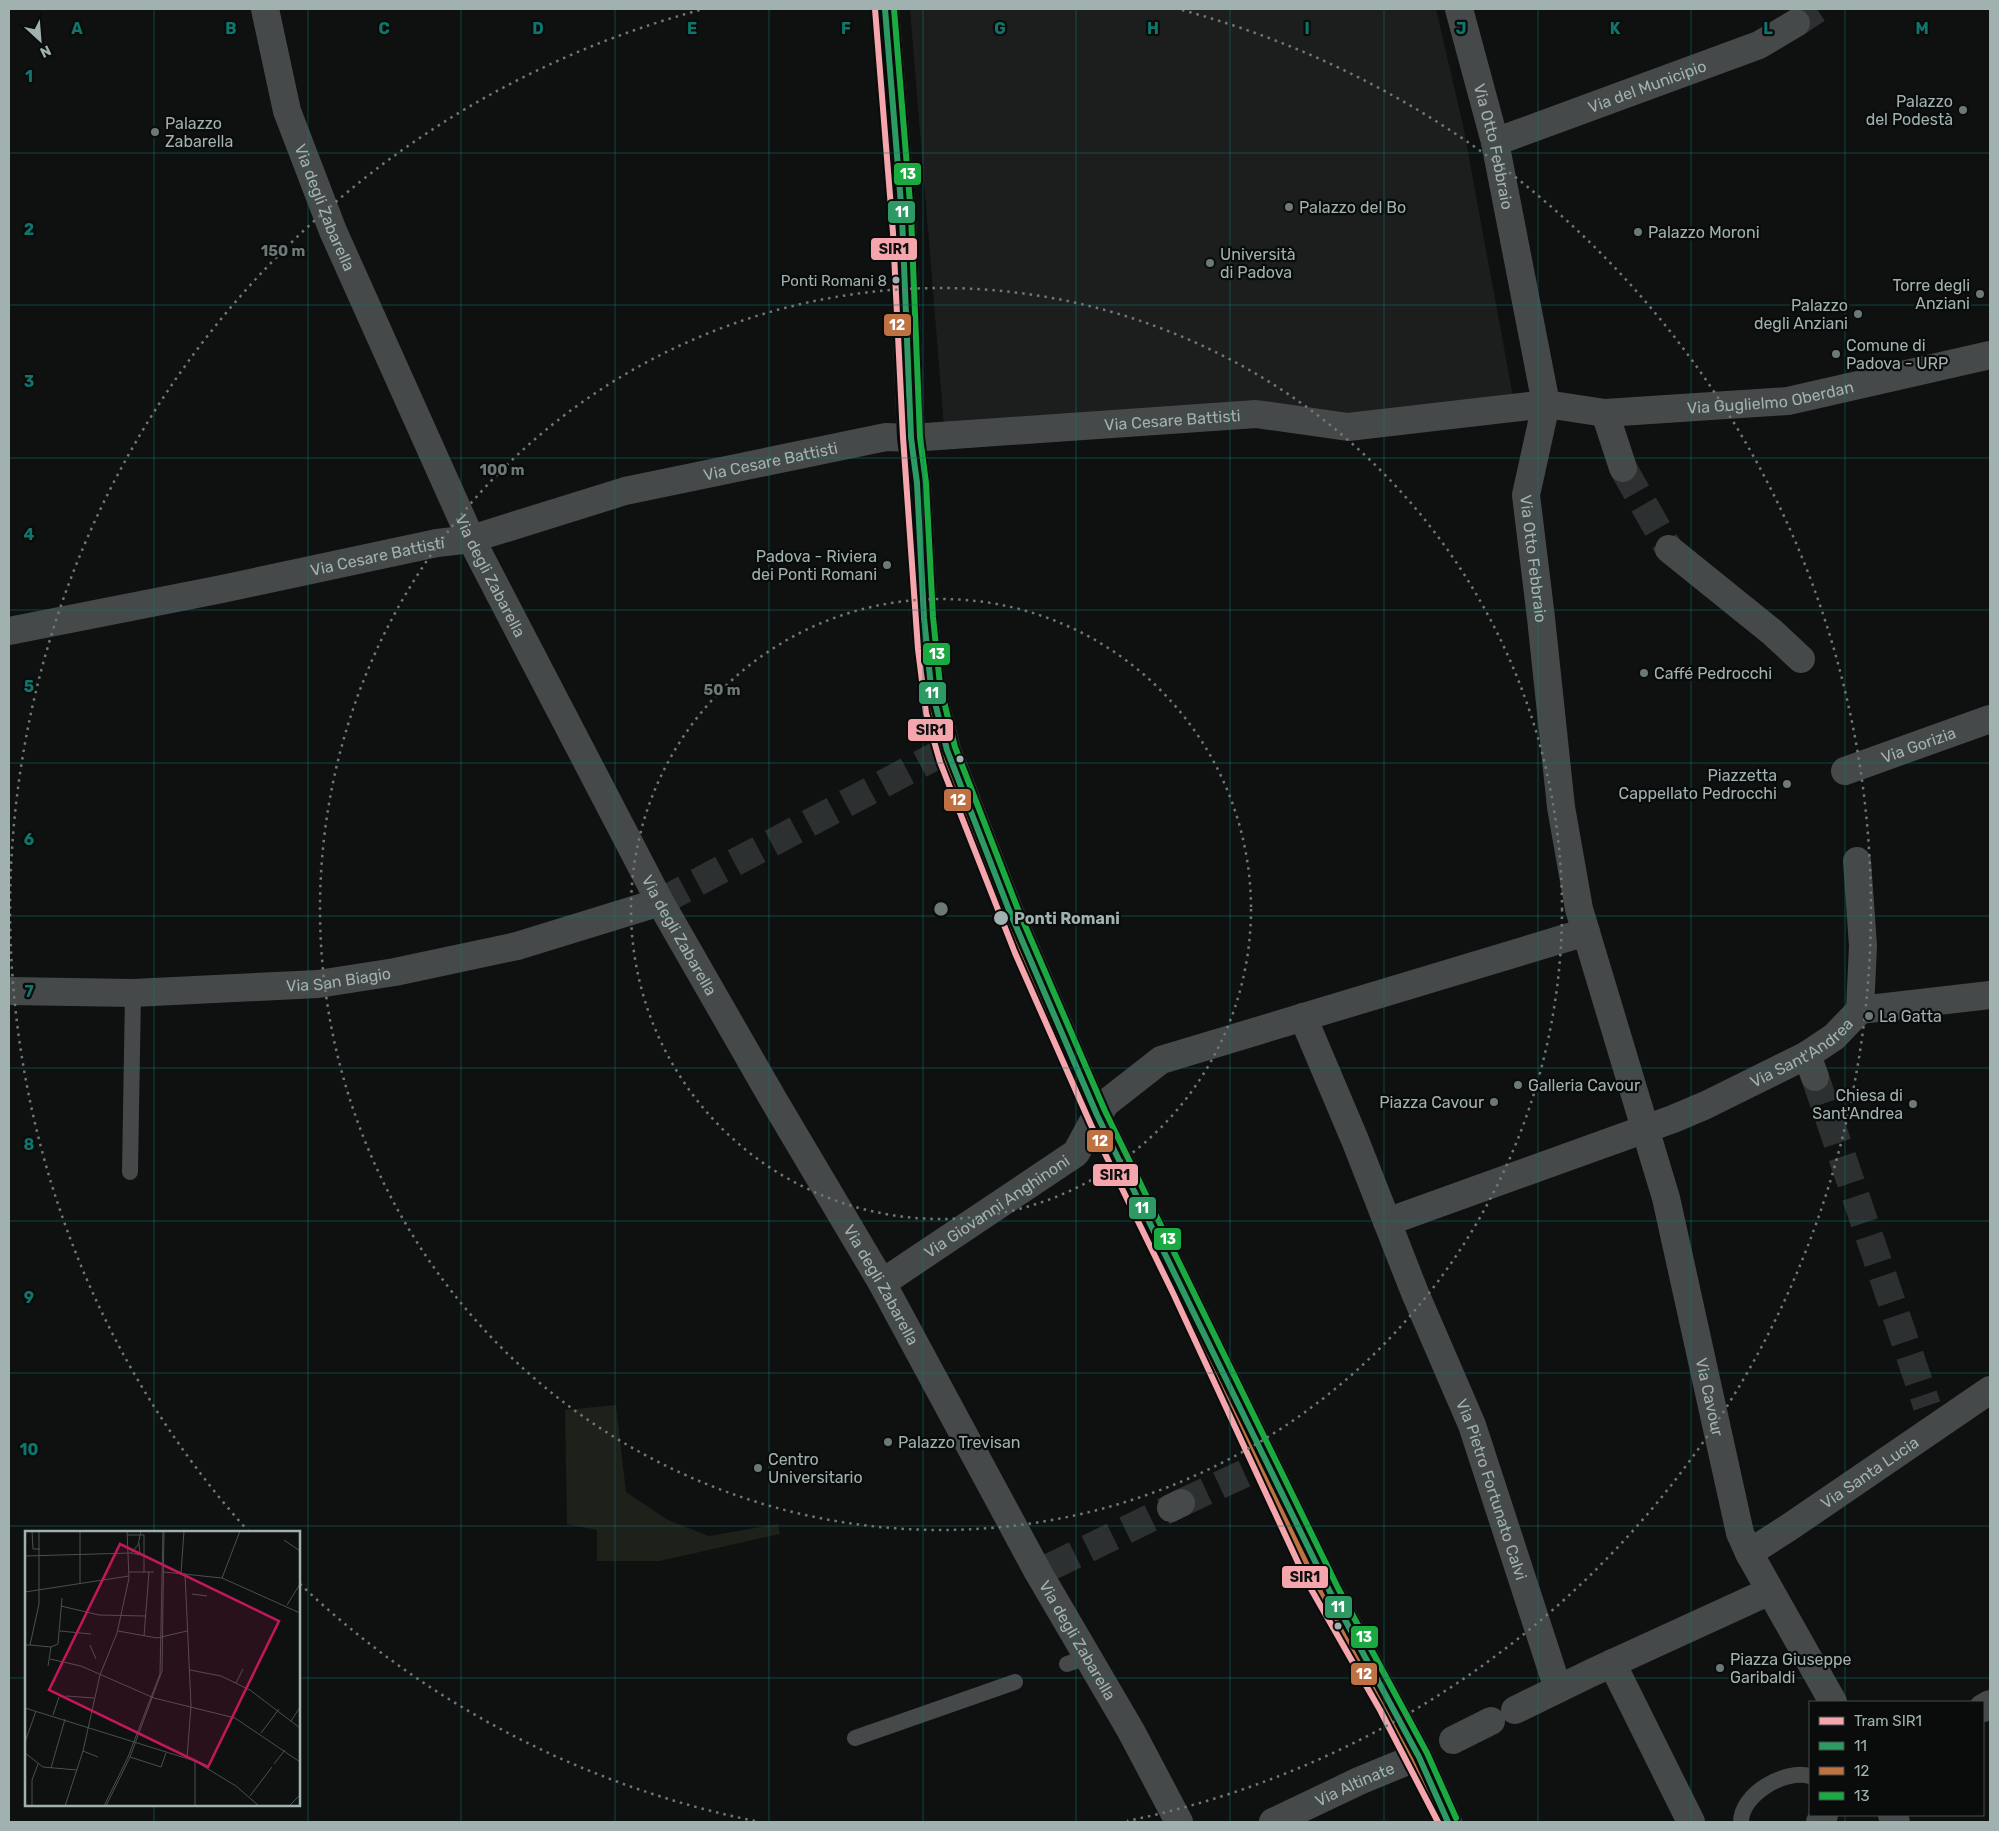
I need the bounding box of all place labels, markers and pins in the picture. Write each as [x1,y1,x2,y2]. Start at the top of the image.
place label: Palazzo del Podestà [1866,92,1953,129]
marker: Palazzo del Podestà [1957,104,1969,116]
place label: Palazzo Zabarella [165,114,233,151]
marker: Palazzo Zabarella [149,126,161,138]
place label: Palazzo del Bo [1299,198,1406,217]
marker: Palazzo del Bo [1283,201,1295,213]
place label: Palazzo Moroni [1648,223,1760,242]
marker: Palazzo Moroni [1632,226,1644,238]
place label: Università di Padova [1220,245,1296,282]
marker: Università di Padova [1204,257,1216,269]
place label: Ponti Romani 8 [781,272,887,290]
marker: Ponti Romani 8 [891,275,901,285]
place label: Torre degli Anziani [1892,276,1970,313]
marker: Torre degli Anziani [1974,288,1986,300]
place label: Palazzo degli Anziani [1754,296,1848,333]
marker: Palazzo degli Anziani [1852,308,1864,320]
place label: Comune di Padova - URP [1846,336,1948,373]
marker: Comune di Padova - URP [1830,348,1842,360]
place label: Padova - Riviera dei Ponti Romani [752,547,877,584]
marker: Padova - Riviera dei Ponti Romani [881,559,893,571]
place label: Caffé Pedrocchi [1654,664,1772,683]
marker: Caffé Pedrocchi [1638,667,1650,679]
unlabelled marker [955,754,965,764]
place label: Piazzetta Cappellato Pedrocchi [1619,766,1777,803]
marker: Piazzetta Cappellato Pedrocchi [1781,778,1793,790]
centre of rings [932,900,950,918]
marker: Ponti Romani [992,909,1010,927]
place label: Ponti Romani [1014,909,1120,928]
place label: La Gatta [1879,1007,1942,1026]
marker: La Gatta [1863,1010,1875,1022]
place label: Galleria Cavour [1528,1076,1640,1095]
marker: Galleria Cavour [1512,1079,1524,1091]
place label: Chiesa di Sant'Andrea [1812,1086,1903,1123]
place label: Piazza Cavour [1379,1093,1484,1112]
marker: Piazza Cavour [1488,1096,1500,1108]
marker: Chiesa di Sant'Andrea [1907,1098,1919,1110]
place label: Palazzo Trevisan [898,1433,1021,1452]
marker: Palazzo Trevisan [882,1436,894,1448]
place label: Centro Universitario [768,1450,863,1487]
marker: Centro Universitario [752,1462,764,1474]
unlabelled marker [1333,1621,1343,1631]
place label: Piazza Giuseppe Garibaldi [1730,1650,1852,1687]
marker: Piazza Giuseppe Garibaldi [1714,1662,1726,1674]

